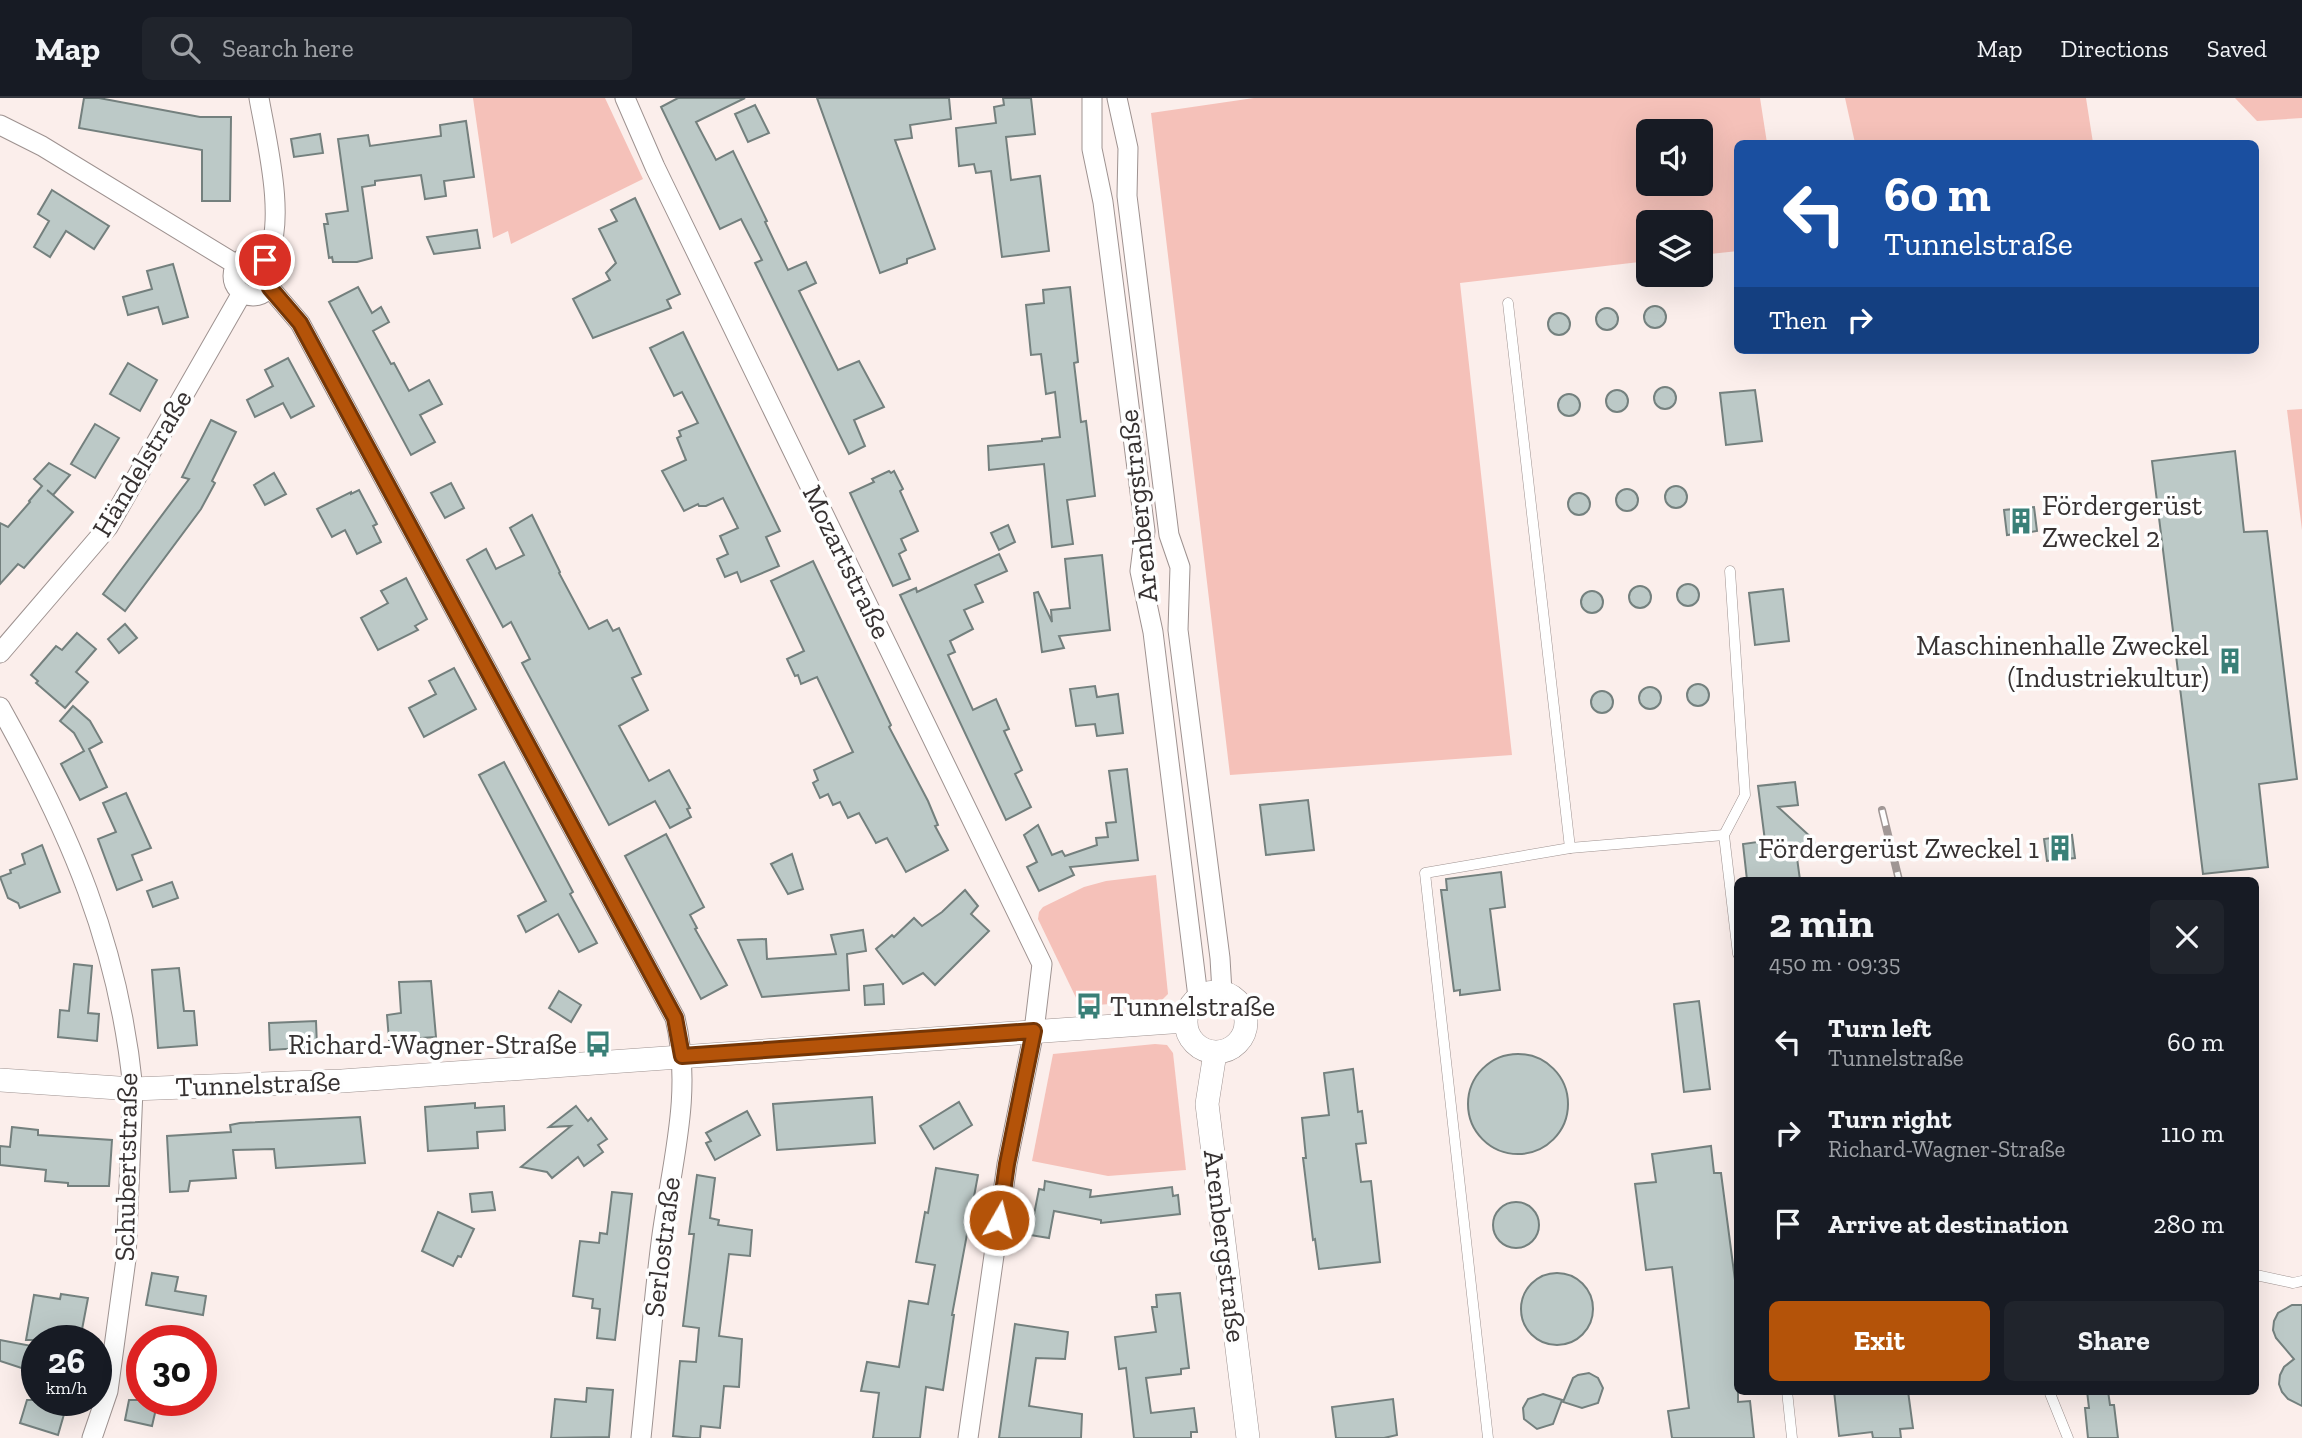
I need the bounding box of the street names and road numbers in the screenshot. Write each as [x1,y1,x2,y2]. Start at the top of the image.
street label: Händelstraße [85,383,199,543]
street label: Arenbergstraße [1111,408,1165,604]
street label: Mozartstraße [796,480,898,644]
street label: Tunnelstraße [175,1065,341,1103]
street label: Schubertstraße [108,1072,144,1262]
street label: Arenbergstraße [1197,1148,1253,1344]
street label: Serlostraße [637,1175,687,1319]

